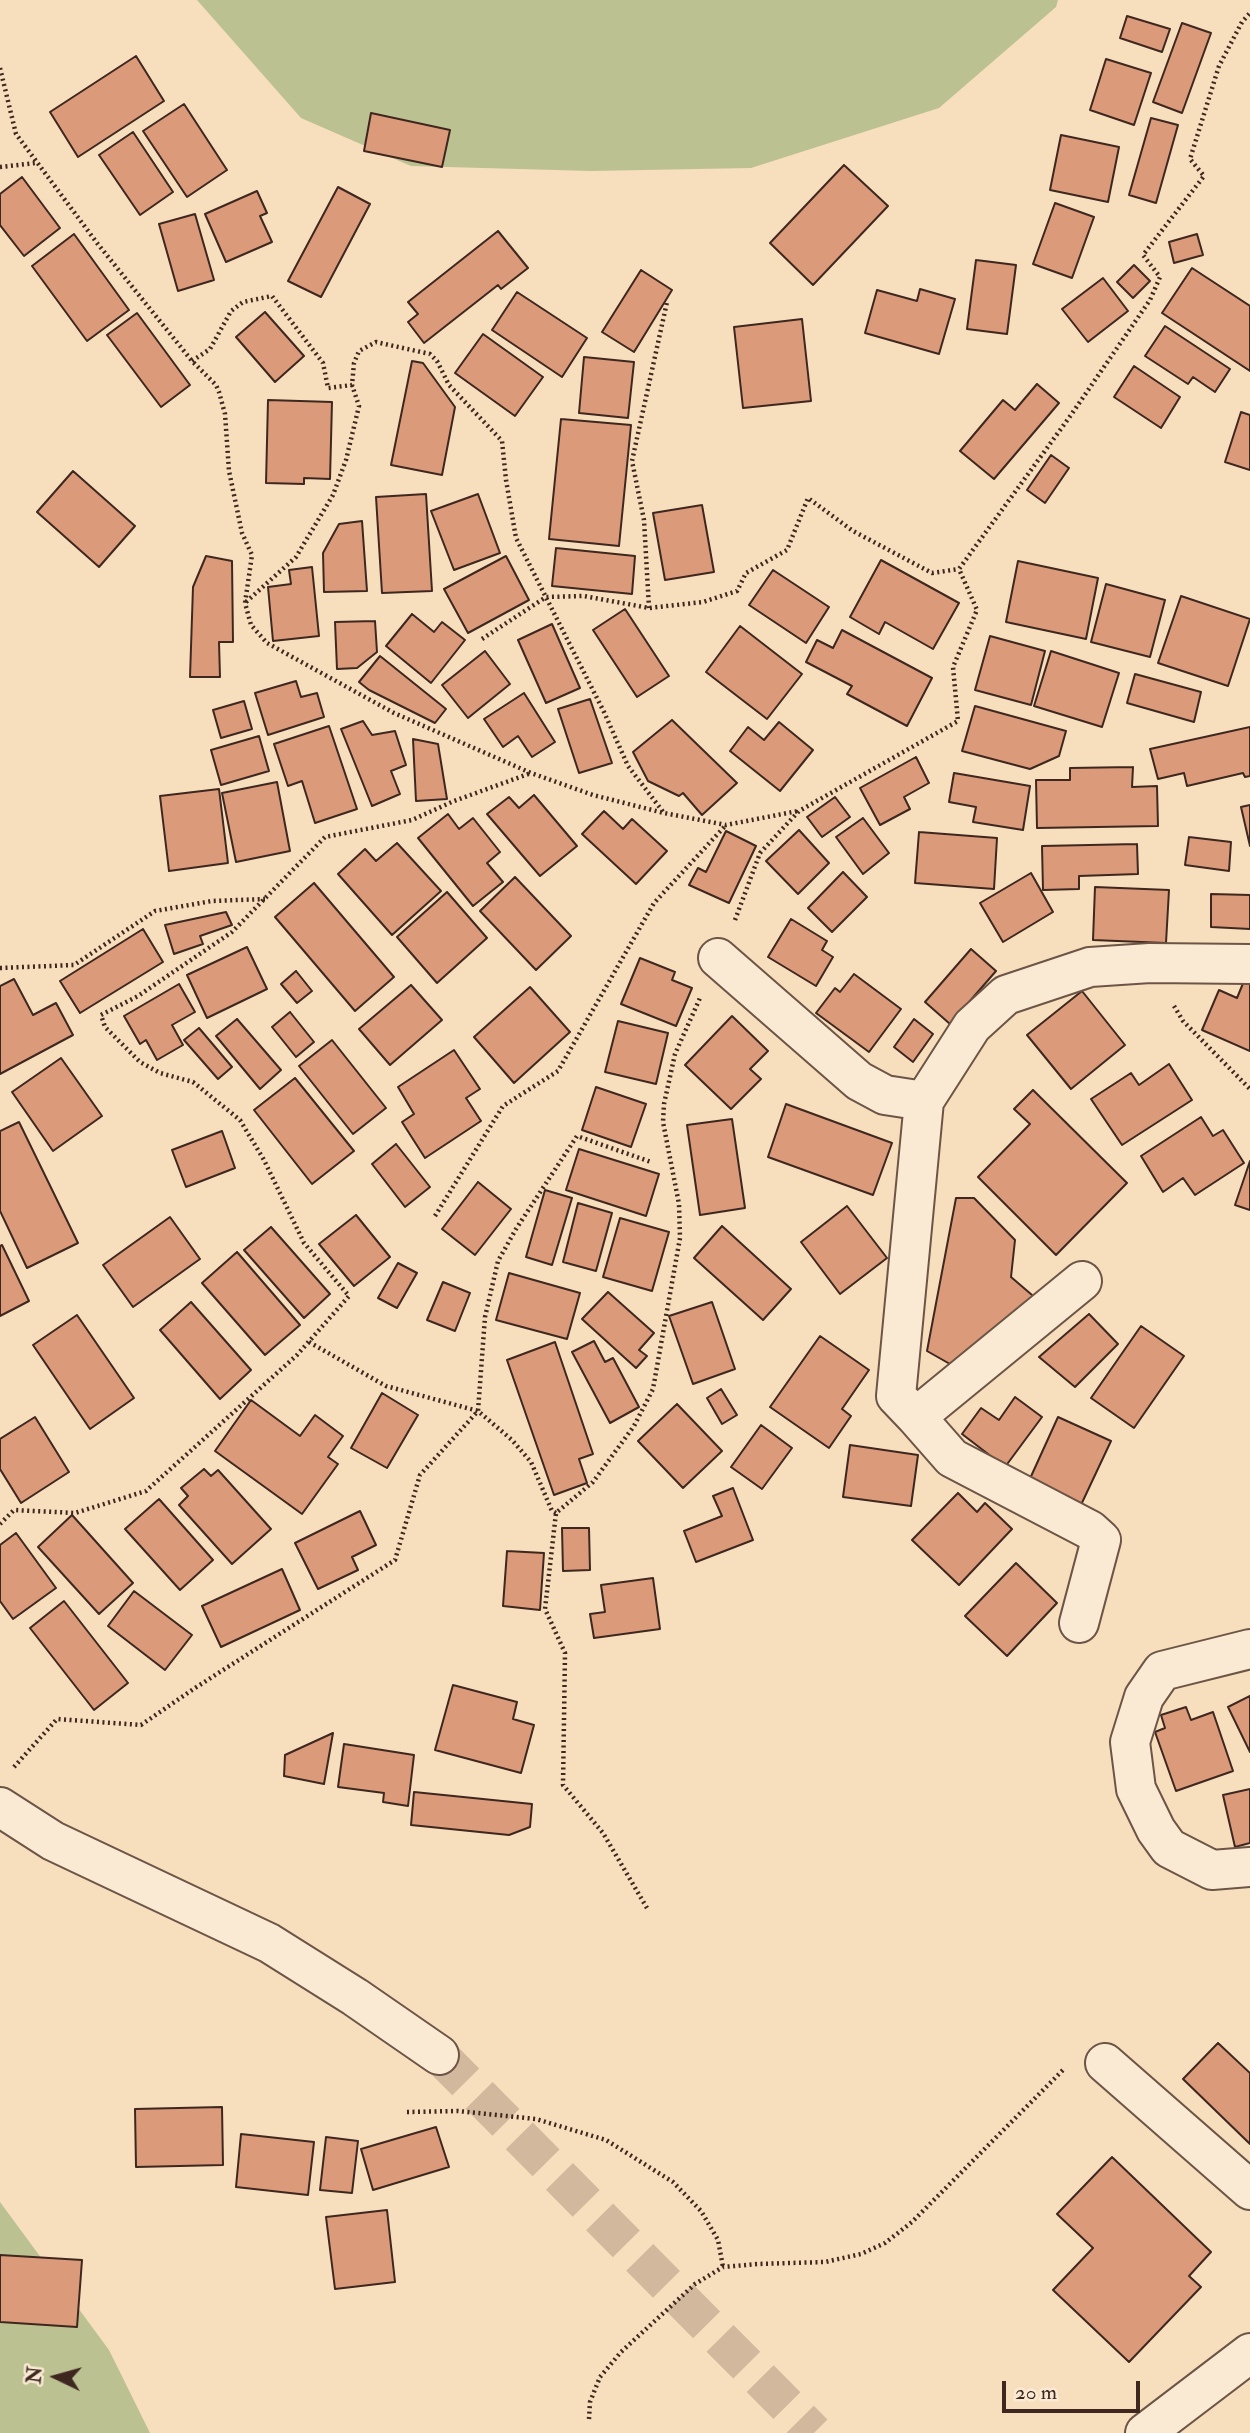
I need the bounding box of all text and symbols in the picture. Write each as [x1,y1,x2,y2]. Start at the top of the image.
north arrow [21,2342,91,2412]
text: N [22,2366,48,2385]
scale bar [1005,2366,1143,2410]
text: 20 m [1015,2379,1057,2406]

